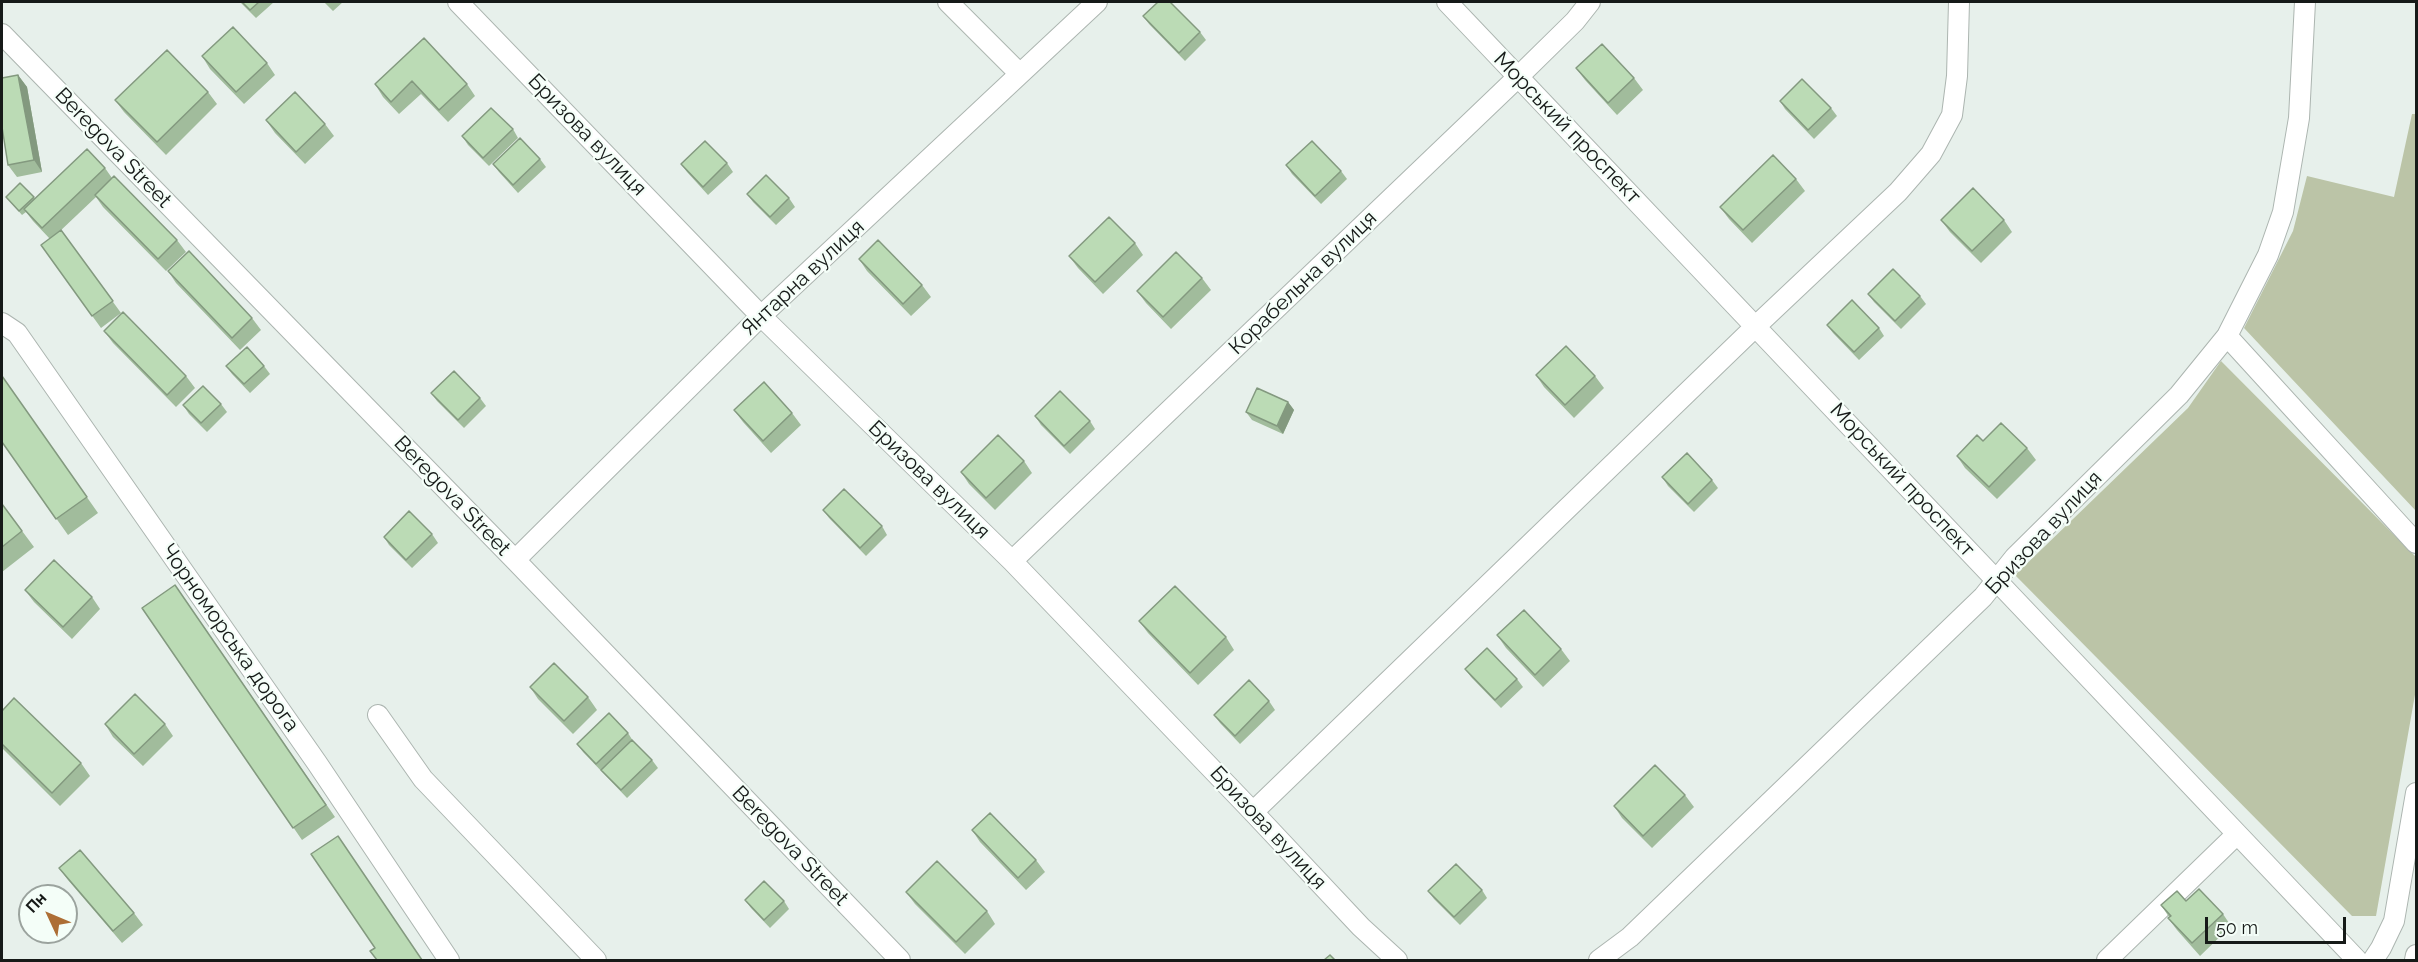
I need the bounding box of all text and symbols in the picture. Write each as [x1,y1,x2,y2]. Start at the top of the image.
street label: Морський проспект [1488,47,1646,209]
street label: Бризова вулиця [523,69,651,201]
street label: Beregova Street [50,83,176,213]
street label: Корабельна вулиця [1224,206,1382,360]
street label: Янтарна вулиця [736,215,870,341]
street label: Морський проспект [1824,398,1980,562]
street label: Бризова вулиця [863,416,995,544]
street label: Beregova Street [389,431,515,561]
street label: Бризова вулиця [1980,466,2108,600]
street label: Чорноморська дорога [156,539,304,737]
street label: Бризова вулиця [1204,761,1332,895]
street label: Beregova Street [727,781,853,911]
north arrow [18,884,78,944]
text: Пн [22,888,50,917]
scale bar [2208,905,2349,943]
text: 50 m [2216,917,2258,938]

